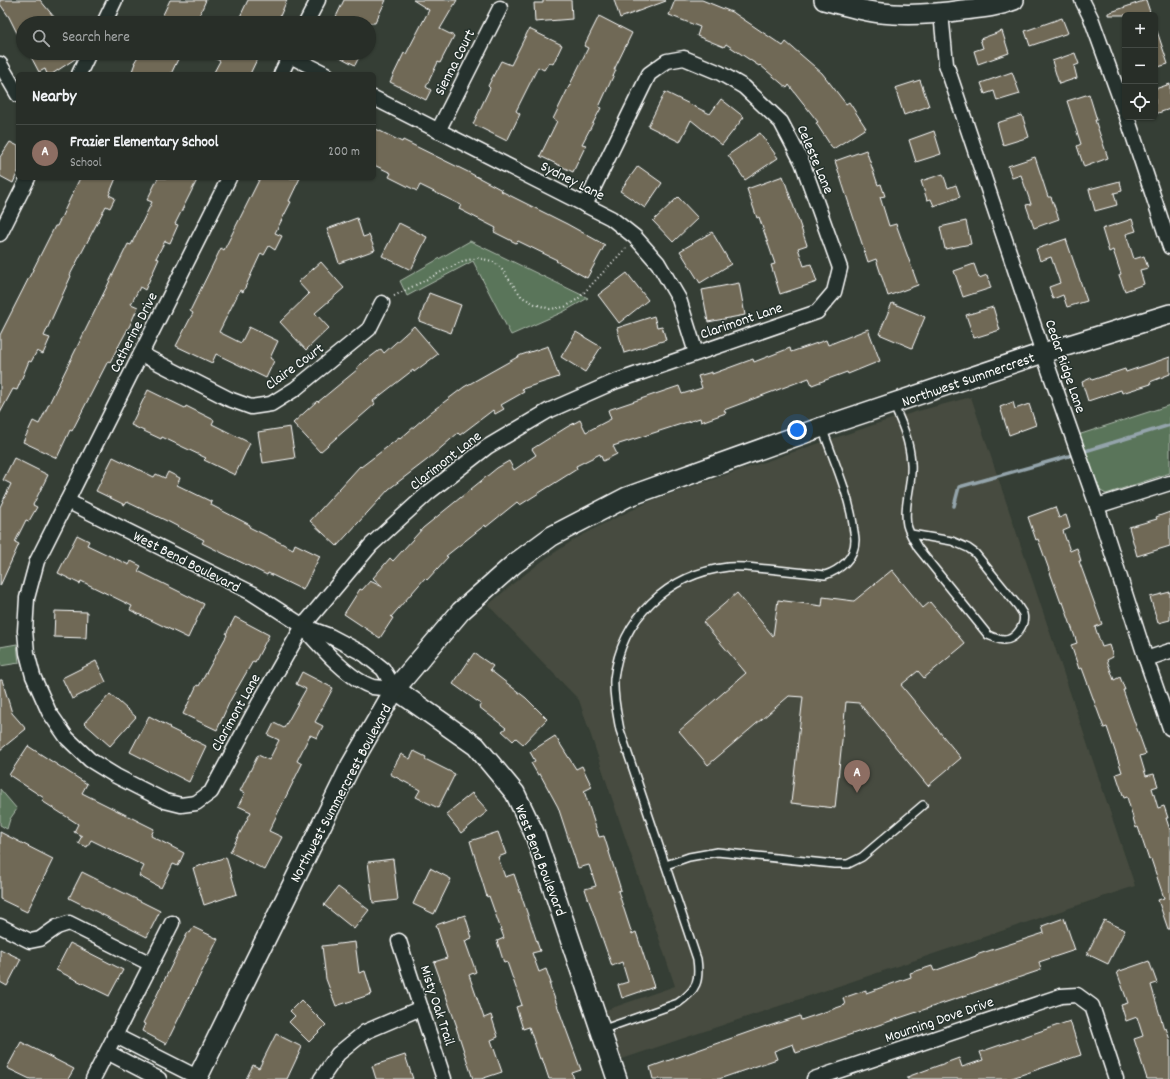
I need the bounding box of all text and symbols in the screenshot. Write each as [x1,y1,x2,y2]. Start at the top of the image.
map controls [1122,12,1158,120]
button: + [1122,12,1158,48]
search box [16,16,376,60]
street label: Sienna Court [430,25,482,100]
icon: search [30,27,52,49]
text: Search here [62,27,130,49]
button: − [1122,48,1158,84]
button: locate [1122,84,1158,120]
text: Nearby [32,86,76,110]
street label: Celeste Lane [790,122,839,198]
text: Frazier Elementary School [70,132,218,154]
text: A [41,143,49,162]
text: 200 m [328,143,360,162]
text: School [70,154,102,173]
street label: Sydney Lane [536,156,608,208]
street label: Catherine Drive [105,289,165,377]
street label: Clarimont Lane [697,297,786,346]
street label: Cedar Ridge Lane [1038,317,1091,417]
street label: Claire Court [261,338,330,397]
street label: Northwest Summercrest [899,348,1039,414]
your location [787,420,807,440]
street label: Clarimont Lane [406,426,487,497]
street label: West Bend Boulevard [129,526,244,599]
street label: Clarimont Lane [206,670,267,756]
street label: Northwest Summercrest Boulevard [285,701,398,887]
pin: A [844,760,870,793]
street label: West Bend Boulevard [508,802,571,920]
street label: Misty Oak Trail [413,963,460,1049]
street label: Mourning Dove Drive [882,992,997,1050]

